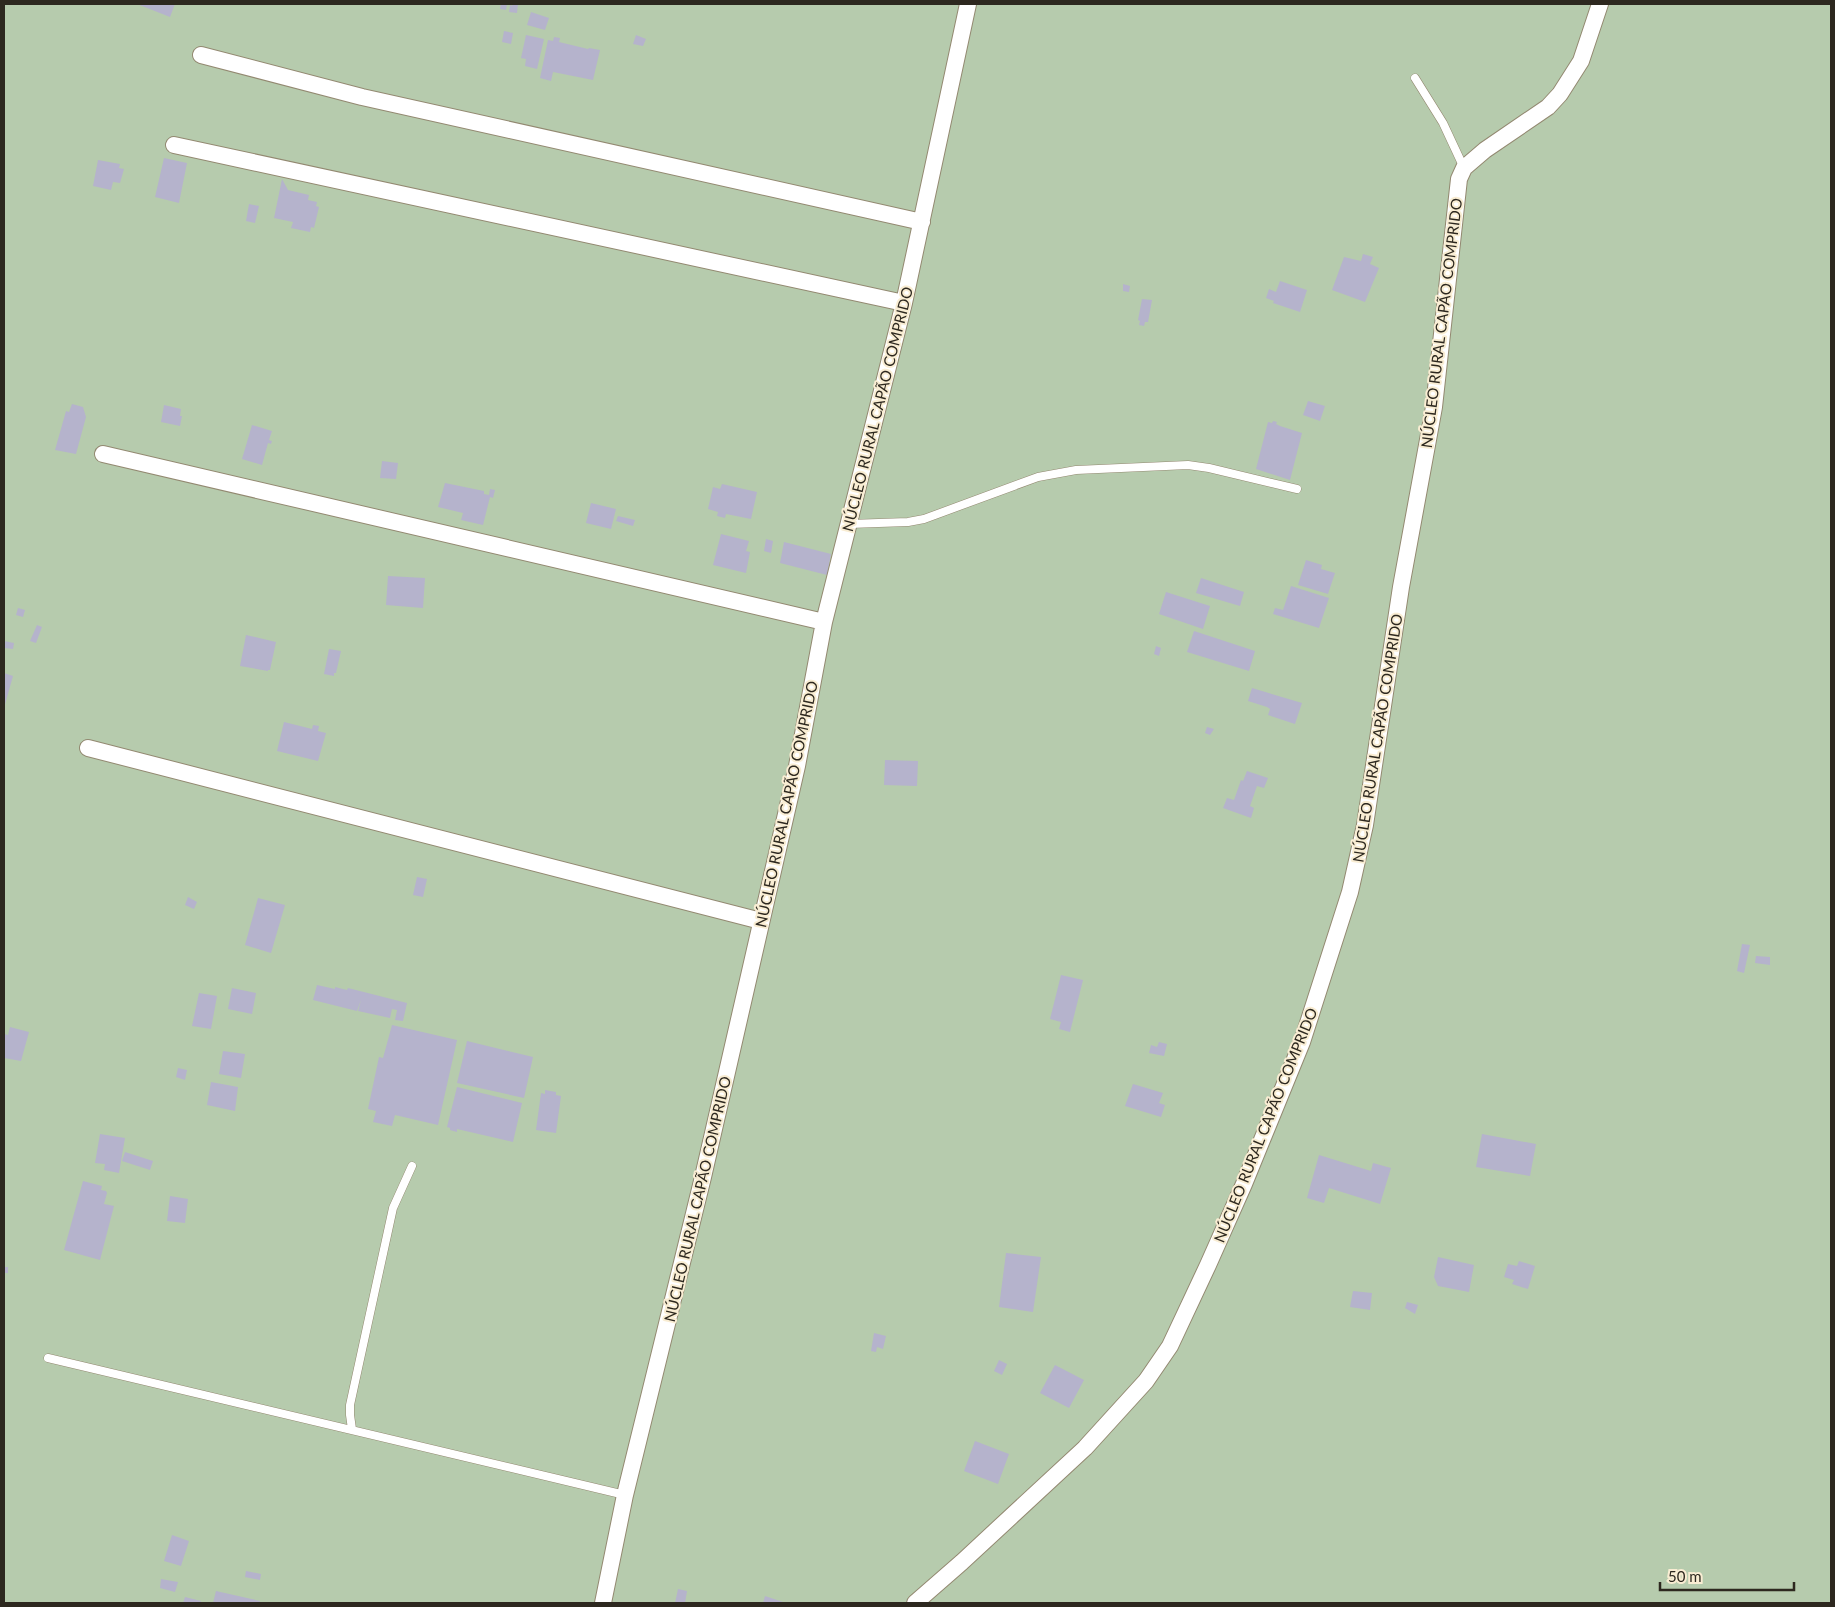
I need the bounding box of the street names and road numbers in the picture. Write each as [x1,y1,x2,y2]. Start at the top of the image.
street label: NÚCLEO RURAL CAPÃO COMPRIDO [1417,197,1465,449]
street label: NÚCLEO RURAL CAPÃO COMPRIDO [838,285,916,533]
street label: NÚCLEO RURAL CAPÃO COMPRIDO [1348,612,1406,864]
street label: NÚCLEO RURAL CAPÃO COMPRIDO [751,679,821,929]
street label: NÚCLEO RURAL CAPÃO COMPRIDO [1210,1005,1320,1245]
street label: NÚCLEO RURAL CAPÃO COMPRIDO [660,1074,734,1324]

